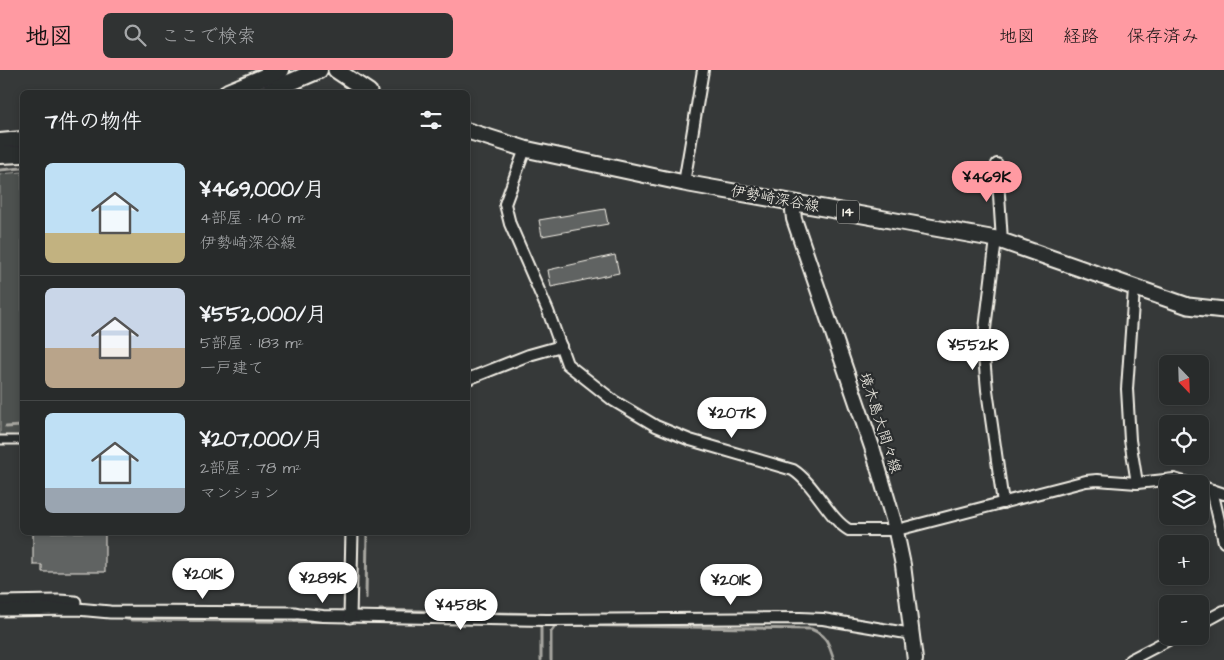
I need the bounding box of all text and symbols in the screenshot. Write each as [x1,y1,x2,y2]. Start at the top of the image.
search box [103,13,453,58]
text: 地図 [25,20,73,54]
icon: search [121,21,149,49]
text: ここで検索 [161,23,256,50]
text: 地図 [999,24,1035,49]
text: 経路 [1063,24,1099,49]
text: 保存済み [1127,24,1199,49]
icon: filters [417,106,445,134]
text: 7件の物件 [45,107,142,136]
pin: ¥469K [952,160,1022,203]
text: ¥469K [963,166,1011,188]
text: ¥469,000/月 [200,175,325,204]
street label: 伊勢崎深谷線 [729,181,821,217]
icon: home [85,183,145,243]
road number: 14 [837,200,859,224]
text: 4部屋 · 140 m² [200,207,306,229]
text: 伊勢崎深谷線 [200,232,296,254]
text: ¥552,000/月 [200,300,327,329]
icon: home [85,308,145,368]
pin: ¥552K [938,328,1008,371]
text: 5部屋 · 183 m² [200,332,304,354]
text: ¥552K [948,334,998,356]
north arrow [1159,355,1209,405]
map controls [1159,355,1209,645]
text: 一戸建て [200,357,264,379]
street label: 境木島大間々線 [854,370,906,476]
pin: ¥207K [697,396,767,439]
text: ¥207K [708,402,756,424]
button: locate [1159,415,1209,465]
text: ¥207,000/月 [200,425,323,454]
icon: home [85,433,145,493]
text: 2部屋 · 78 m² [200,457,301,479]
button: layers [1159,475,1209,525]
text: マンション [200,482,279,504]
button: + [1159,535,1209,585]
pin: ¥201K [168,558,238,600]
pin: ¥289K [288,562,358,604]
text: ¥201K [183,563,223,585]
pin: ¥201K [696,564,766,606]
text: ¥289K [300,567,346,589]
text: ¥201K [711,569,751,591]
pin: ¥458K [426,588,496,631]
text: ¥458K [436,594,486,616]
button: − [1159,595,1209,645]

